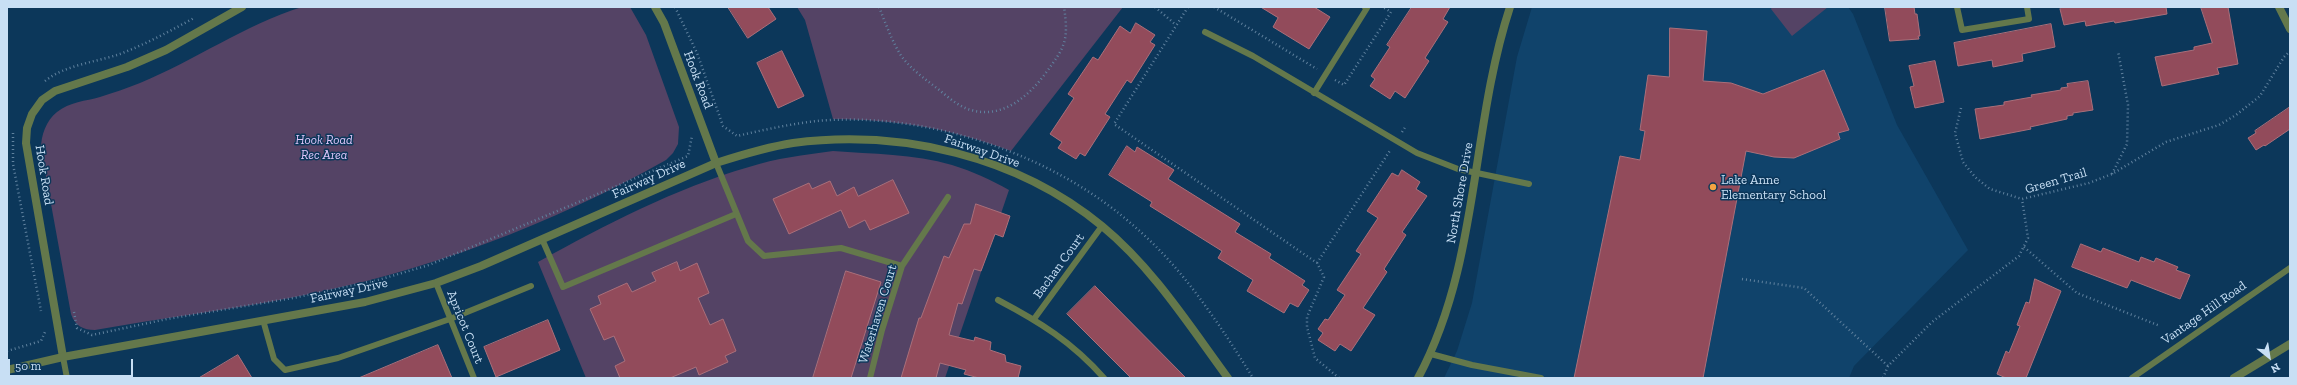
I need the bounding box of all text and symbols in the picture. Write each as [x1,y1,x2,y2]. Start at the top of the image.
street label: Hook Road [680,49,716,111]
street label: Fairway Drive [942,131,1022,171]
park label: Hook Road Rec Area [295,132,353,163]
street label: North Shore Drive [1443,141,1477,245]
street label: Hook Road [32,144,56,206]
street label: Fairway Drive [610,156,688,202]
street label: Green Trail [2023,165,2089,197]
place label: Lake Anne Elementary School [1721,172,1826,203]
marker: Lake Anne Elementary School [1708,182,1718,192]
street label: Bachan Court [1030,230,1088,302]
street label: Waterhaven Court [855,262,901,366]
street label: Fairway Drive [309,275,389,307]
street label: Vantage Hill Road [2159,278,2249,348]
street label: Apricot Court [443,288,487,366]
north arrow [2249,337,2289,377]
scale bar [10,351,135,377]
text: 50 m [15,359,41,373]
text: N [2268,360,2282,376]

